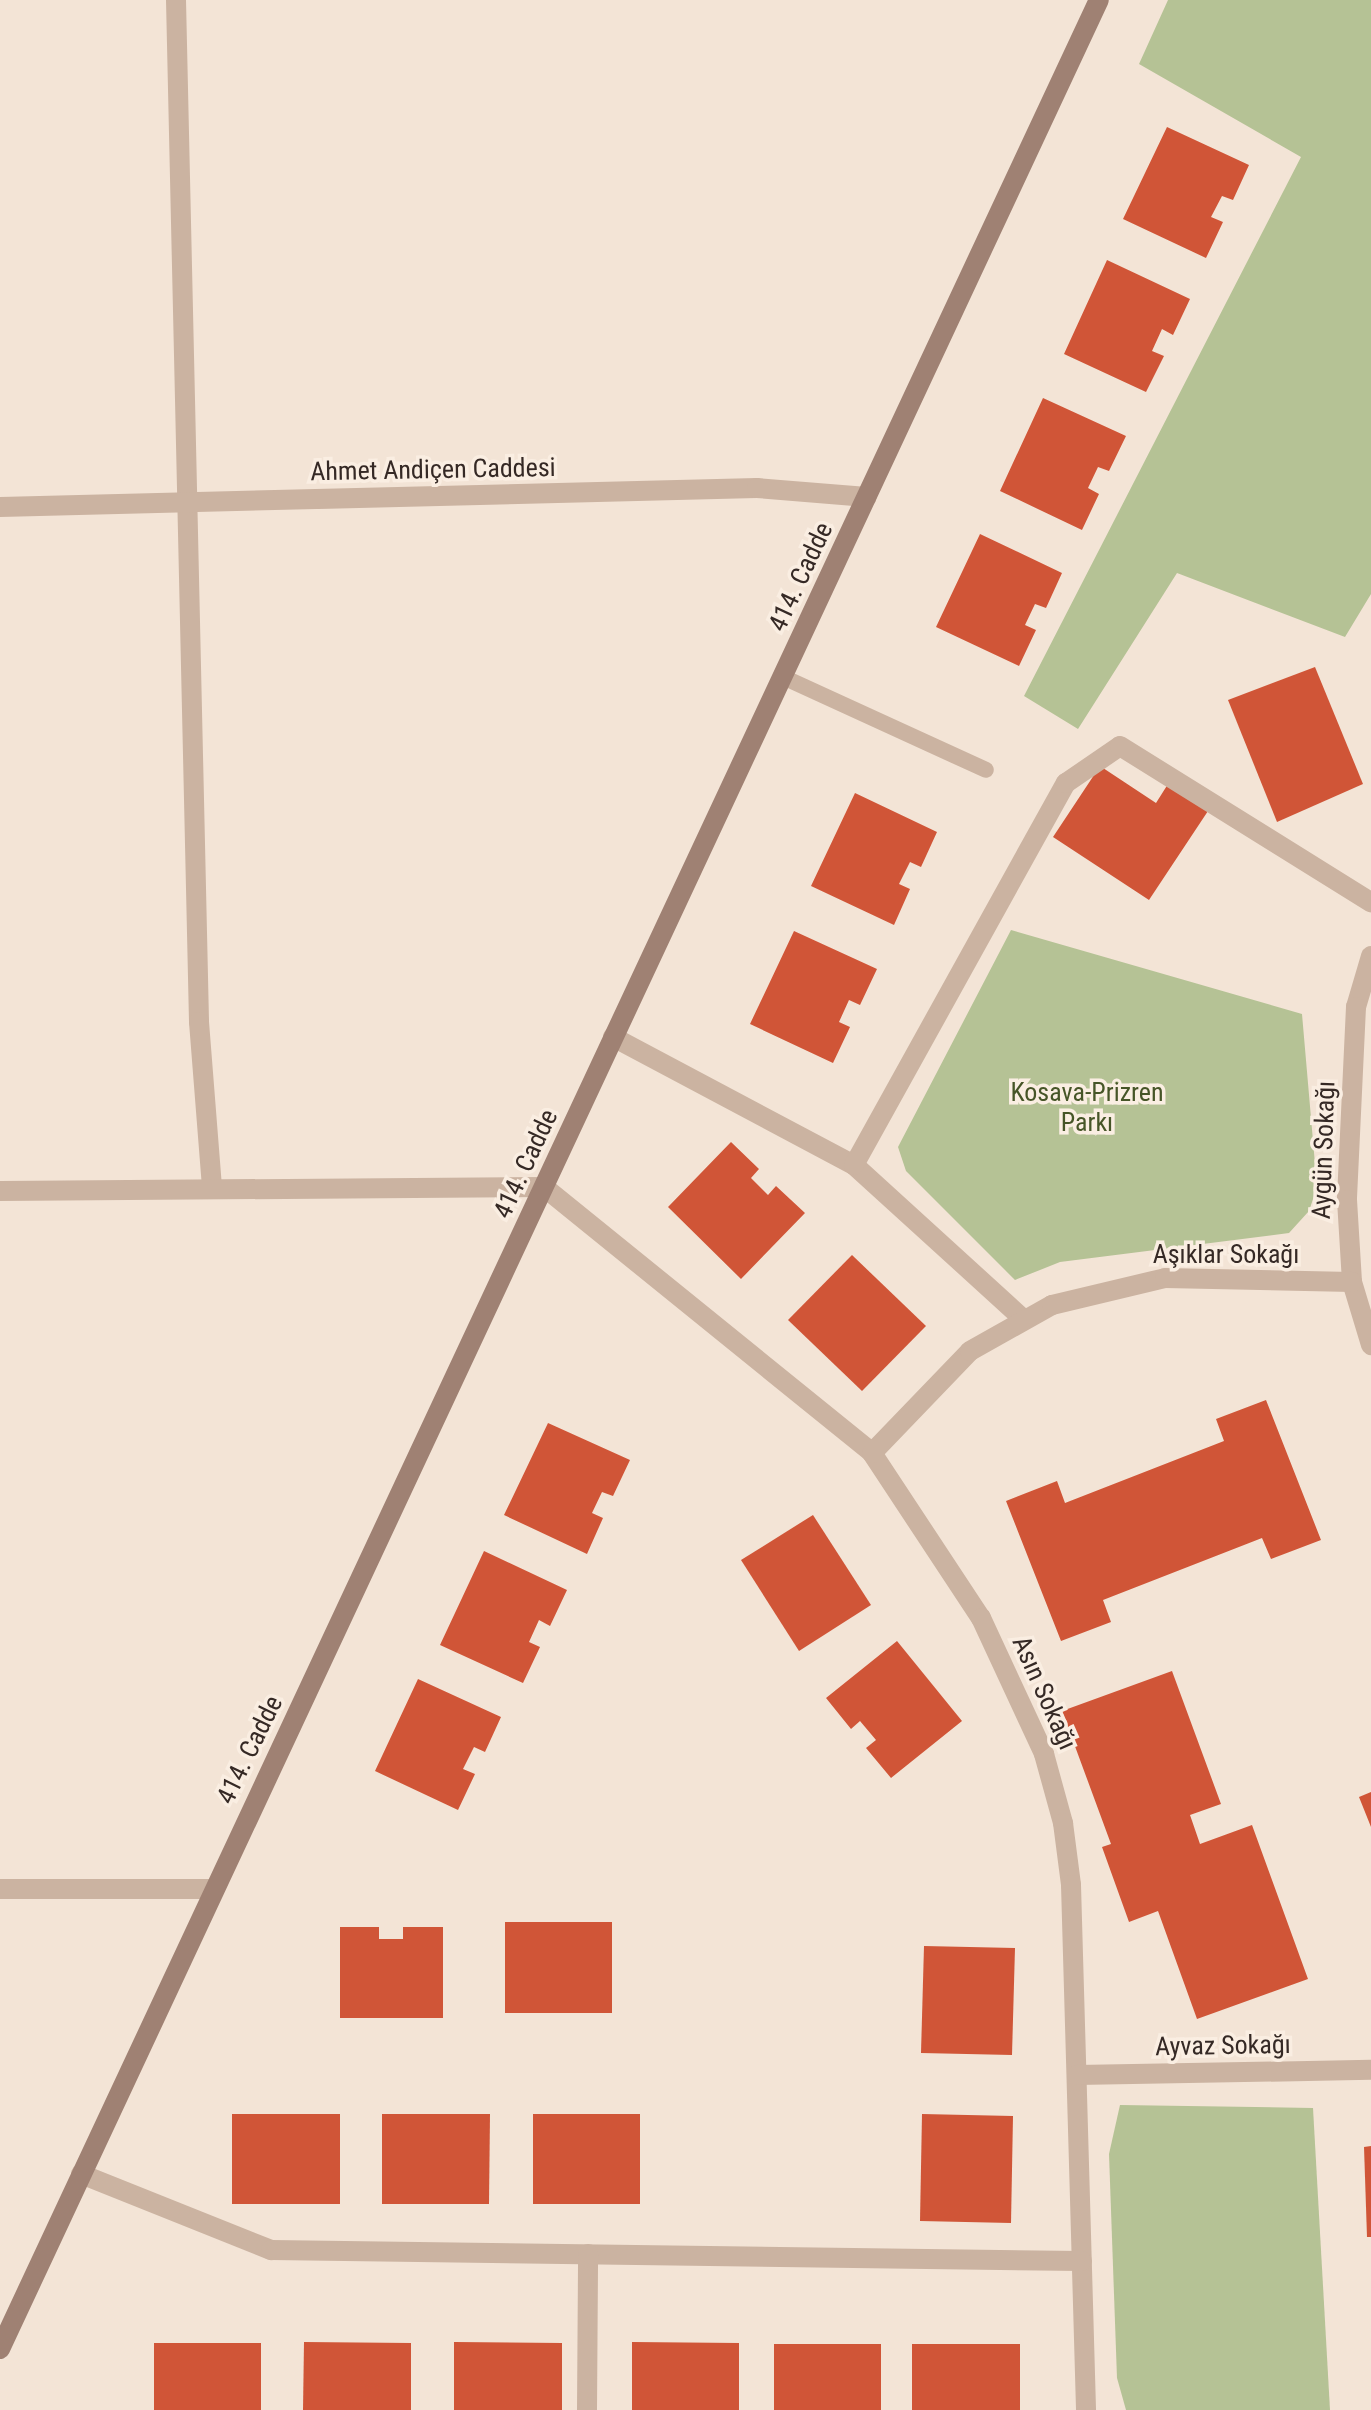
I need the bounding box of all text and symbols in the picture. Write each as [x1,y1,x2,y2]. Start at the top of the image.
street label: Ahmet Andiçen Caddesi [310,452,556,488]
street label: 414. Cadde [762,518,840,636]
park label: Kosava-Prizren Parkı [1010,1077,1164,1138]
street label: Aygün Sokağı [1306,1080,1342,1220]
street label: 414. Cadde [487,1105,565,1223]
street label: Aşıklar Sokağı [1153,1239,1299,1271]
street label: Asın Sokağı [1005,1631,1083,1755]
street label: 414. Cadde [210,1691,290,1809]
street label: Ayvaz Sokağı [1155,2029,1291,2063]

